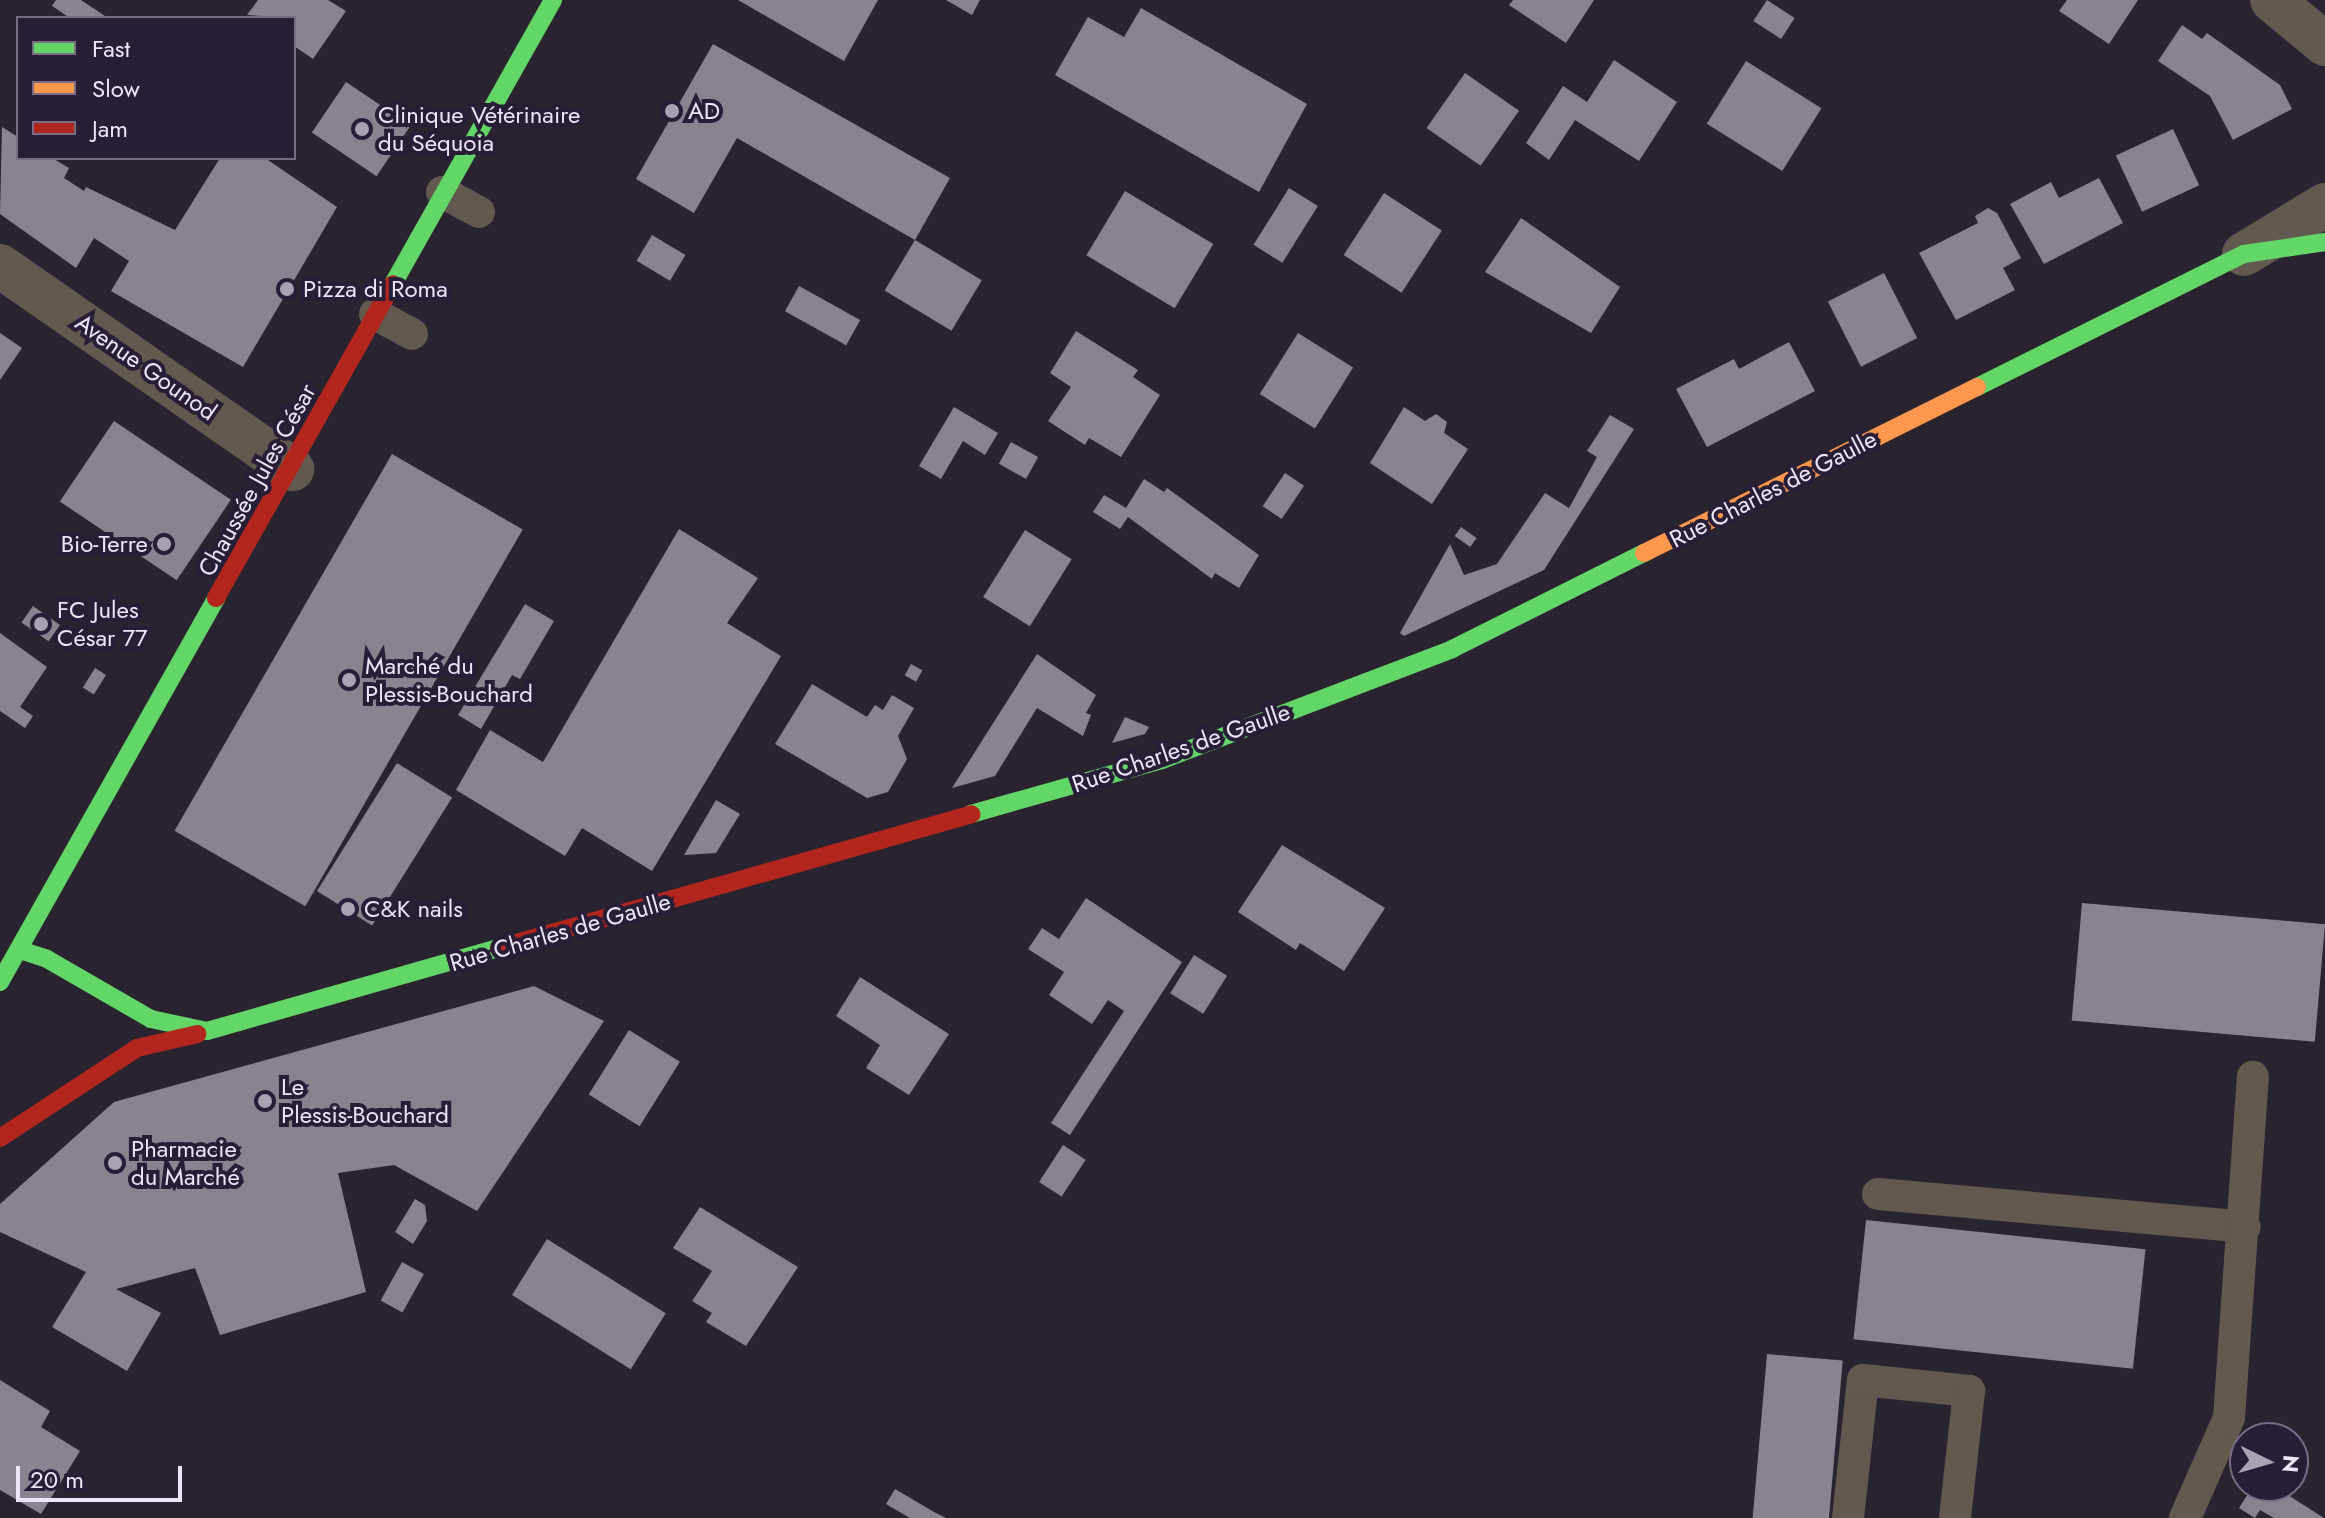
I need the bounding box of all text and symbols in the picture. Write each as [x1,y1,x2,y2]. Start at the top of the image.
legend [16,16,296,160]
text: Fast [92,31,130,66]
text: Slow [92,71,140,106]
place label: AD [688,97,720,125]
place label: Clinique Vétérinaire du Séquoia [378,101,580,157]
marker: AD [663,102,681,120]
text: Jam [92,111,128,146]
marker: Clinique Vétérinaire du Séquoia [353,120,371,138]
place label: Pizza di Roma [303,275,448,303]
marker: Pizza di Roma [278,280,296,298]
street label: Avenue Gounod [70,308,222,426]
street label: Chaussée Jules César [192,379,322,581]
street label: Rue Charles de Gaulle [1665,424,1881,554]
place label: Bio-Terre [61,530,148,558]
marker: Bio-Terre [155,535,173,553]
place label: FC Jules César 77 [57,596,148,652]
marker: FC Jules César 77 [32,615,50,633]
place label: Marché du Plessis-Bouchard [365,652,533,708]
marker: Marché du Plessis-Bouchard [340,671,358,689]
street label: Rue Charles de Gaulle [1068,697,1294,799]
street label: Rue Charles de Gaulle [446,887,674,977]
place label: C&K nails [364,895,463,923]
marker: C&K nails [339,900,357,918]
place label: Le Plessis-Bouchard [281,1073,449,1129]
marker: Le Plessis-Bouchard [256,1092,274,1110]
place label: Pharmacie du Marché [131,1135,240,1191]
marker: Pharmacie du Marché [106,1154,124,1172]
north arrow [2229,1422,2309,1502]
scale bar [20,1450,186,1500]
text: N [2274,1454,2308,1474]
text: 20 m [30,1462,84,1497]

